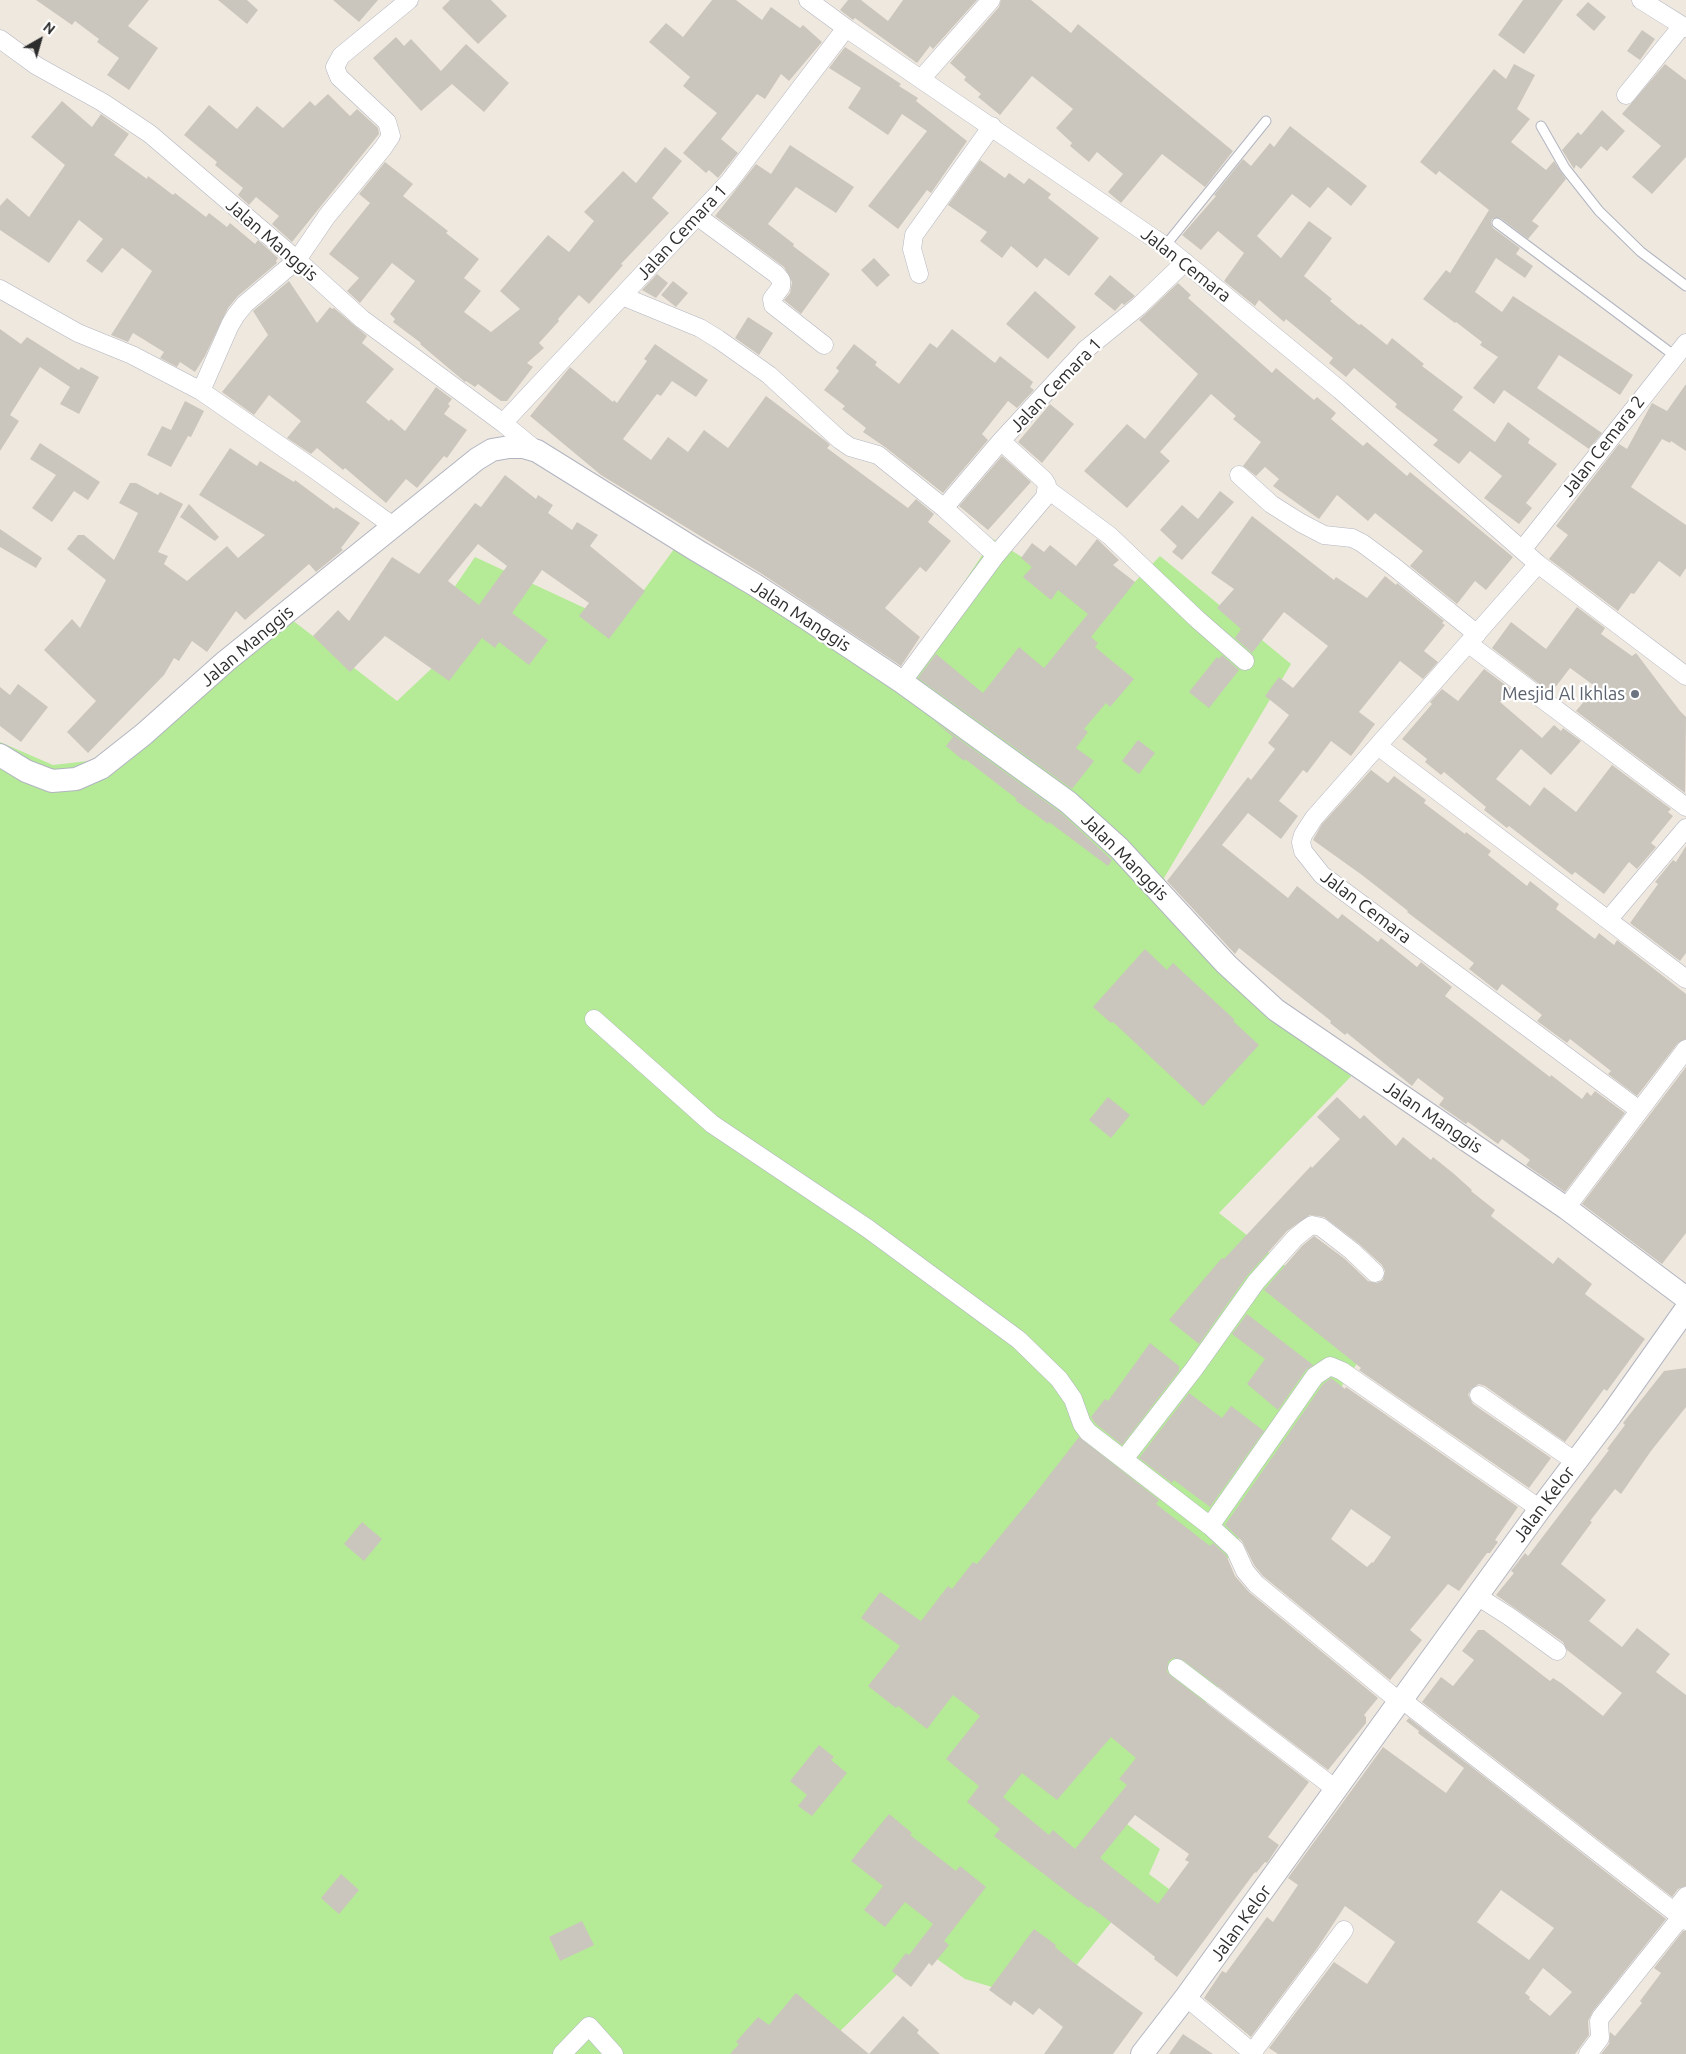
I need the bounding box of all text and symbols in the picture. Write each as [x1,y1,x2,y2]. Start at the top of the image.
north arrow [15,15,65,65]
text: N [40,19,58,38]
street label: Jalan Cemara 1 [632,180,732,284]
street label: Jalan Manggis [222,194,322,286]
street label: Jalan Cemara [1137,223,1235,307]
street label: Jalan Cemara 1 [1006,333,1106,437]
street label: Jalan Cemara 2 [1557,391,1649,501]
street label: Jalan Manggis [747,576,855,656]
street label: Jalan Manggis [196,601,298,691]
place label: Mesjid Al Ikhlas [1502,683,1625,705]
marker: Mesjid Al Ikhlas [1629,688,1641,700]
street label: Jalan Manggis [1077,809,1173,905]
street label: Jalan Cemara [1316,866,1416,948]
street label: Jalan Manggis [1379,1076,1487,1158]
street label: Jalan Kelor [1509,1462,1579,1546]
street label: Jalan Kelor [1206,1881,1276,1965]

